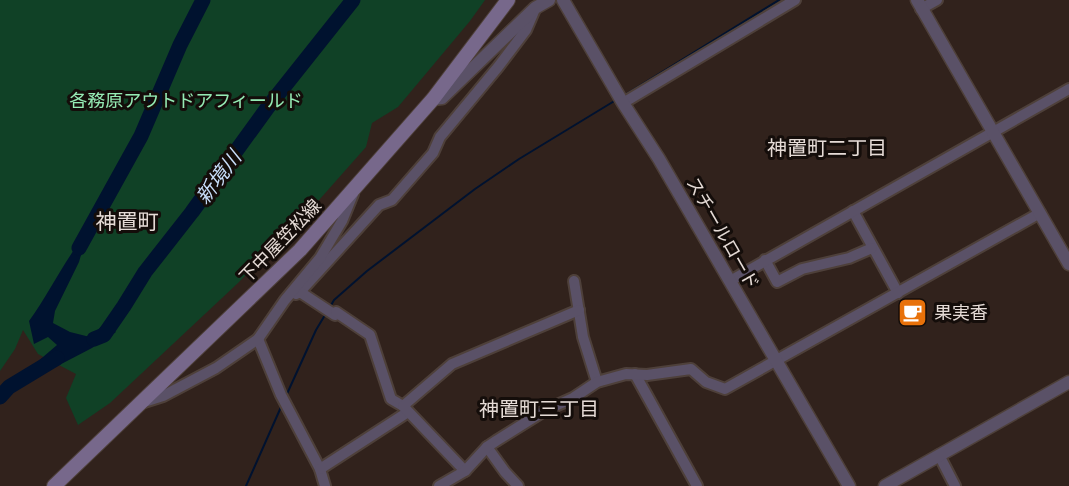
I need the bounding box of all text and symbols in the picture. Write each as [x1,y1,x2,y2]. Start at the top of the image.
park label: 各務原アウトドアフィールド [69,89,303,112]
district label: 神置町二丁目 [767,134,887,161]
water label: 新境川 [189,143,248,209]
street label: スチールロード [682,173,764,293]
street label: 下中屋笠松線 [234,194,326,288]
district label: 神置町 [96,207,159,235]
cafe icon: 果実香 [897,296,929,328]
place label: 果実香 [934,301,988,324]
district label: 神置町三丁目 [479,395,599,422]

